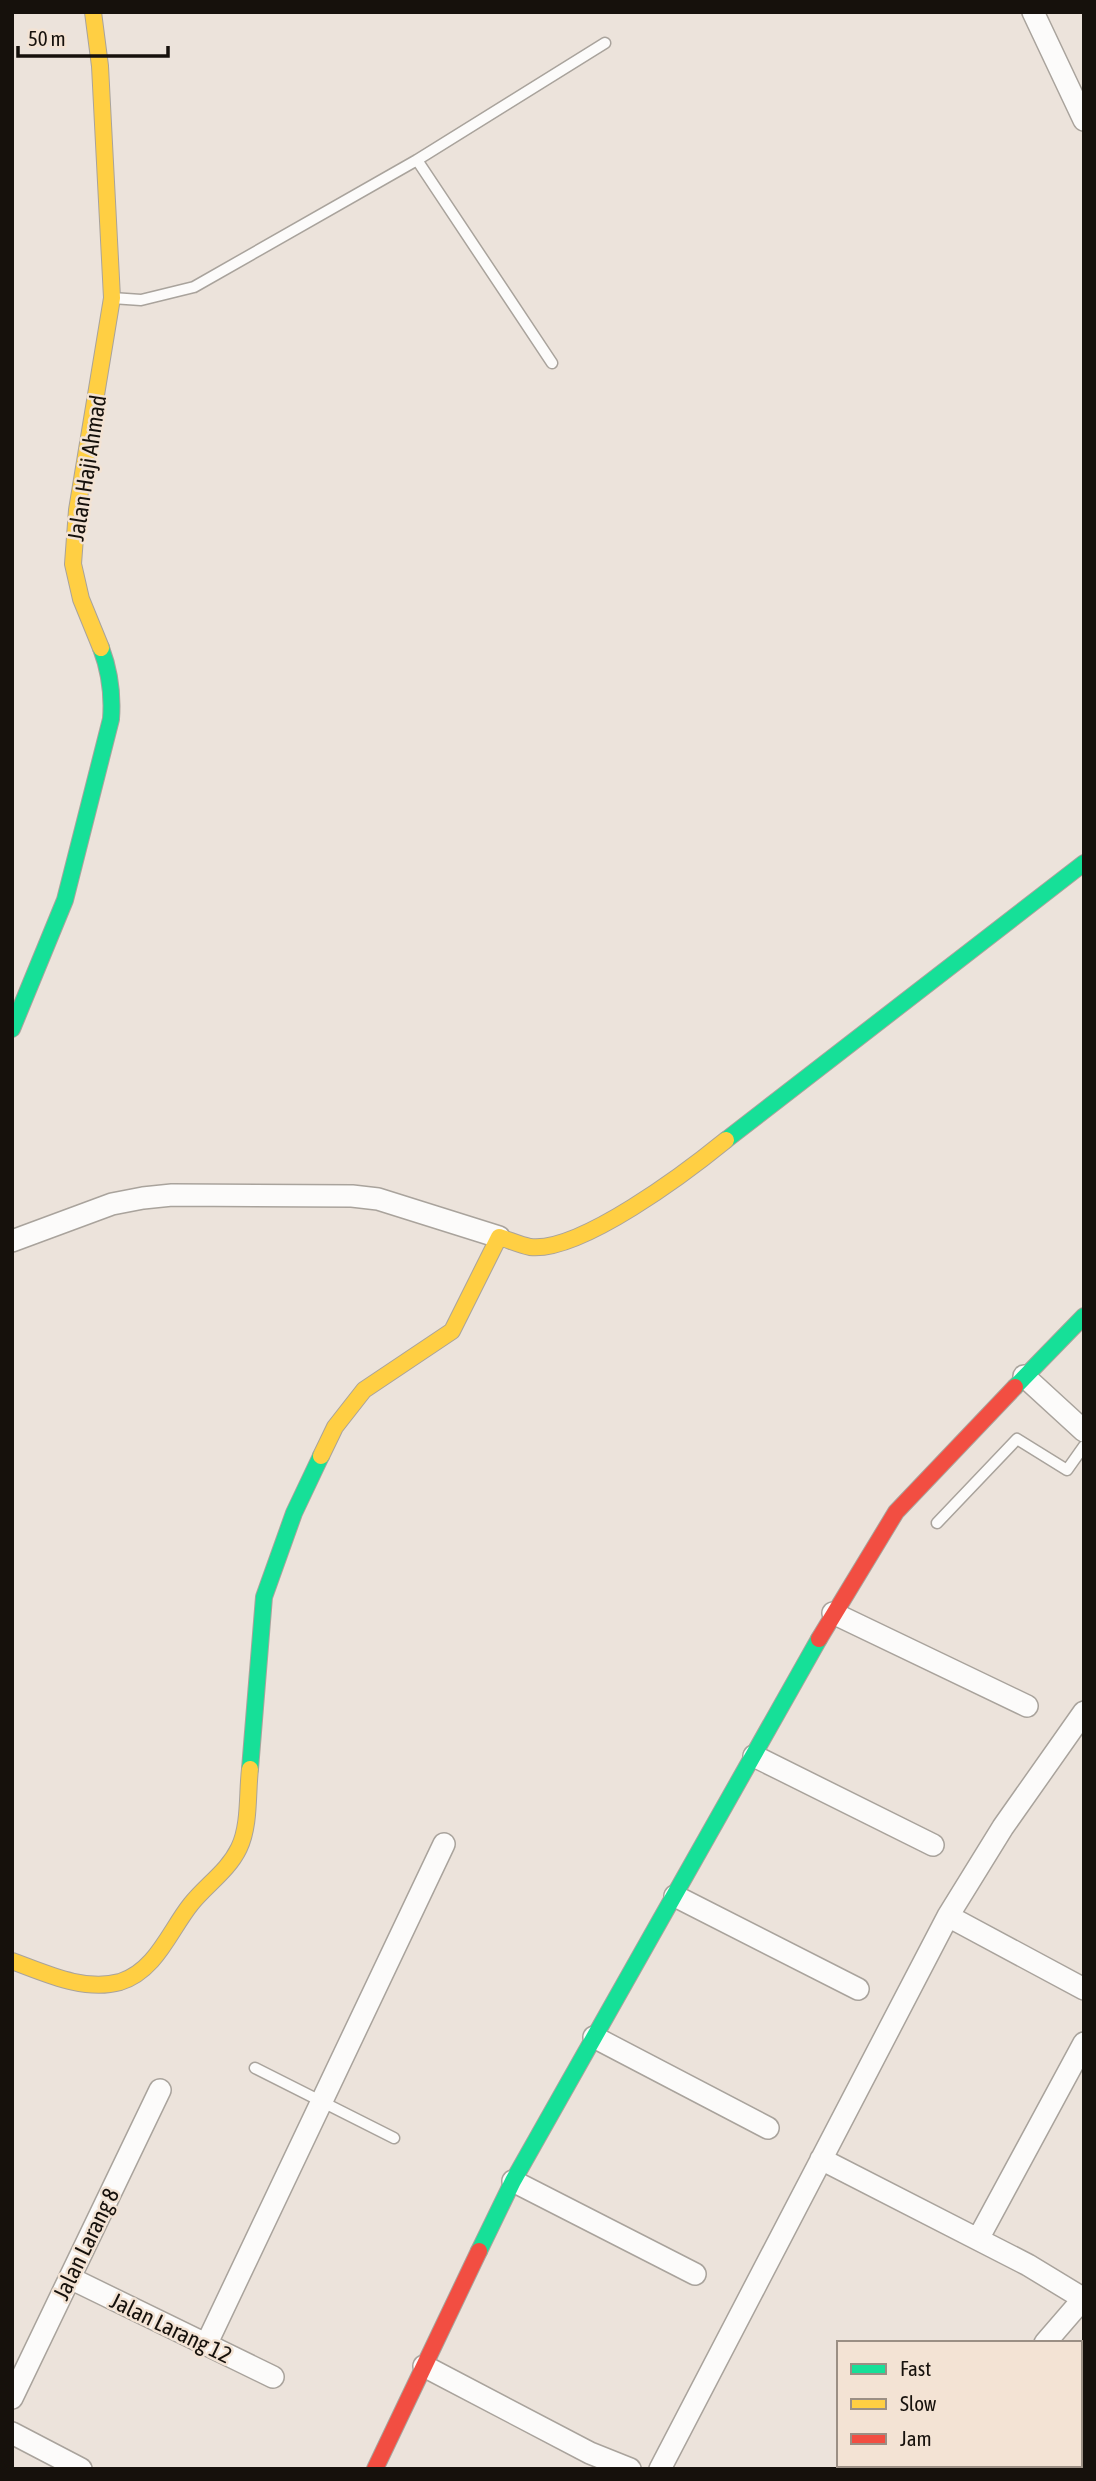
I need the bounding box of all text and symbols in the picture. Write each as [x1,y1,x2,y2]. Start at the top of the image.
scale bar [18,14,168,58]
text: 50 m [28,26,66,50]
street label: Jalan Haji Ahmad [63,393,111,543]
street label: Jalan Larang 8 [48,2184,124,2304]
street label: Jalan Larang 12 [106,2287,236,2369]
legend [837,2341,1082,2467]
text: Fast [900,2356,931,2380]
text: Slow [900,2391,937,2415]
text: Jam [900,2426,932,2450]

